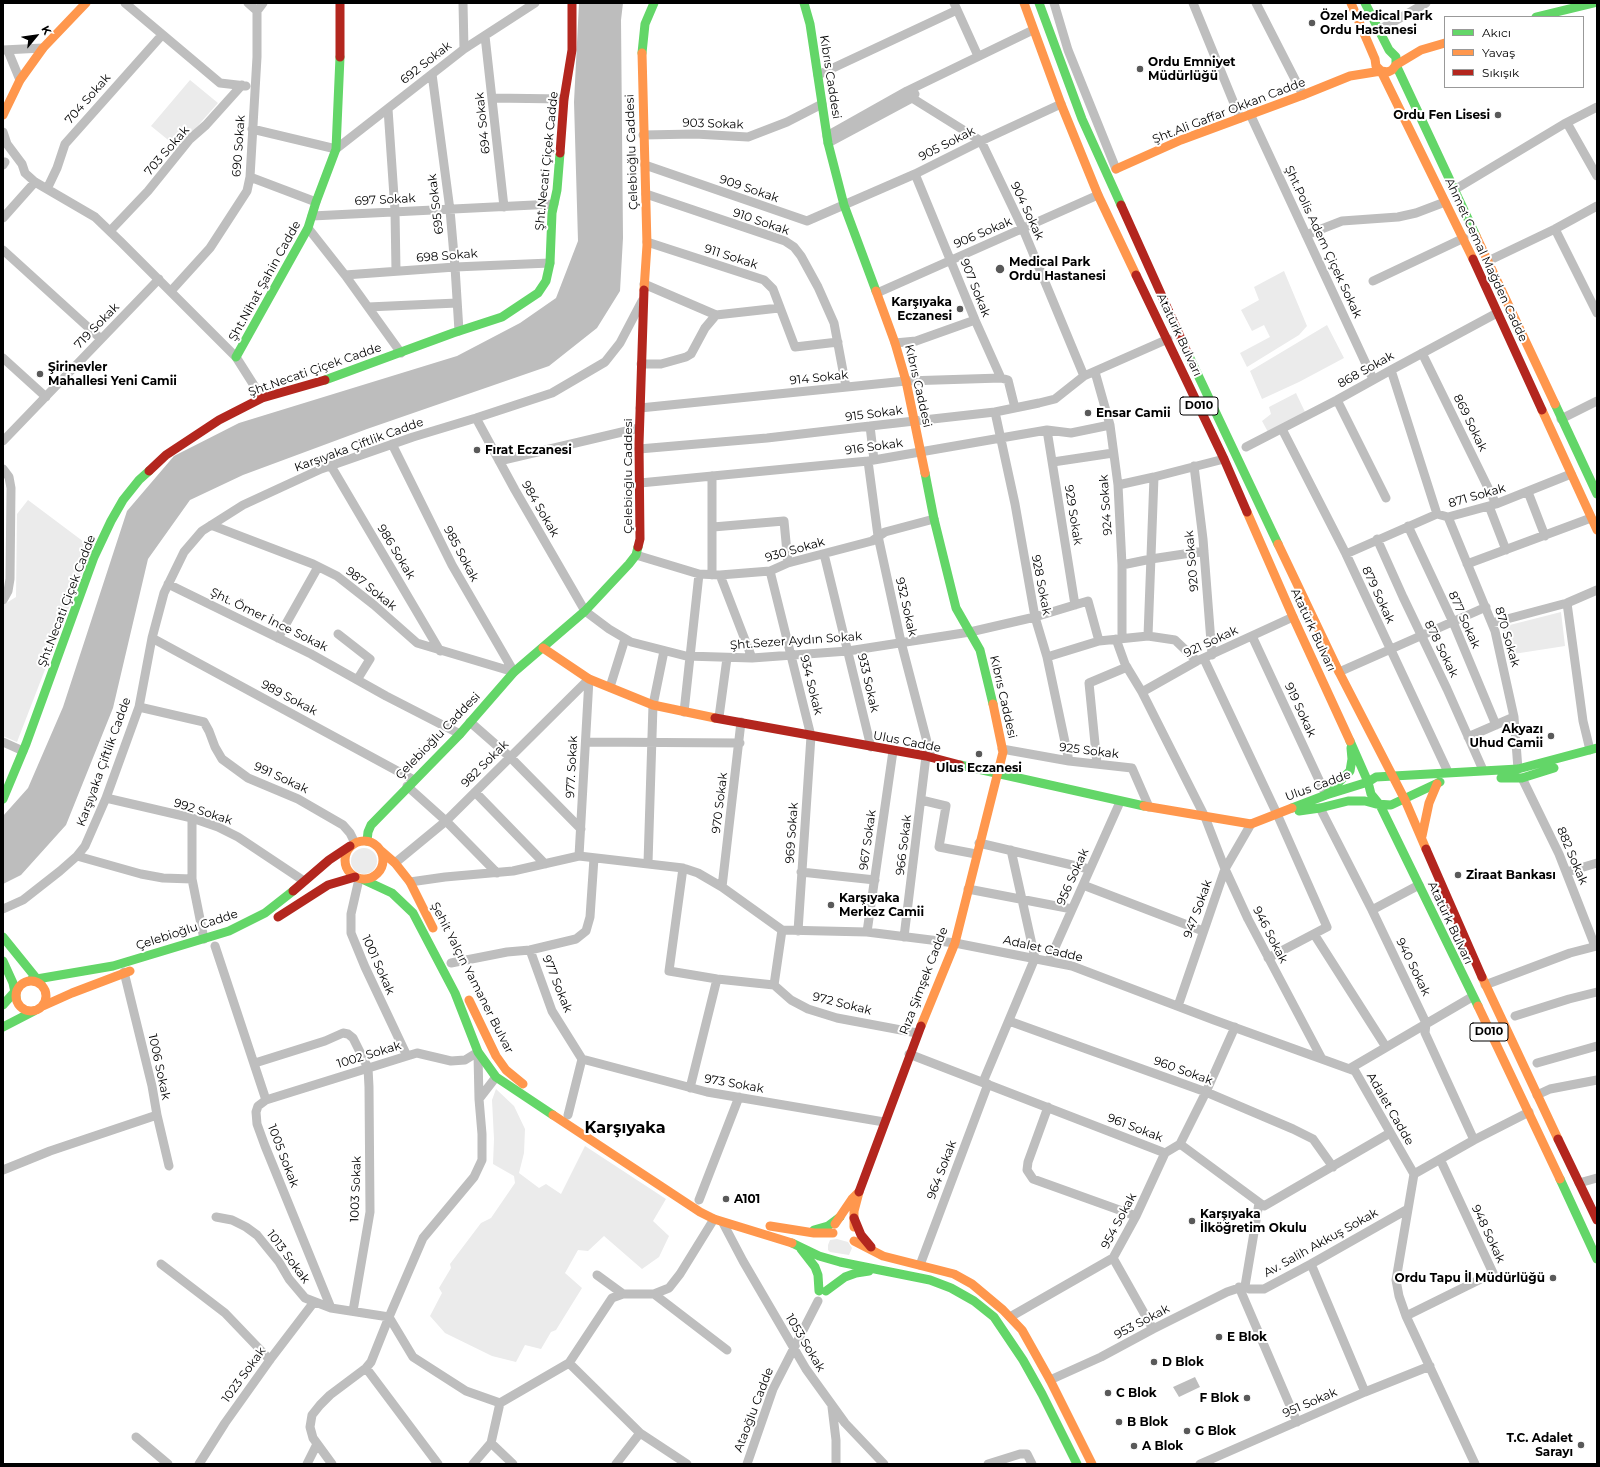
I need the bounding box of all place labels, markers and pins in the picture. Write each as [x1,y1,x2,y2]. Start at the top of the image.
place label: Özel Medical Park Ordu Hastanesi [1320,9,1433,37]
marker: Özel Medical Park Ordu Hastanesi [1307,18,1317,28]
place label: Ordu Emniyet Müdürlüğü [1148,55,1235,83]
marker: Ordu Emniyet Müdürlüğü [1135,64,1145,74]
place label: Ordu Fen Lisesi [1393,108,1490,122]
marker: Ordu Fen Lisesi [1493,110,1503,120]
place label: Medical Park Ordu Hastanesi [1009,255,1106,283]
marker: Medical Park Ordu Hastanesi [994,263,1006,275]
place label: Karşıyaka Eczanesi [891,295,952,323]
marker: Karşıyaka Eczanesi [955,304,965,314]
place label: Şirinevler Mahallesi Yeni Camii [48,360,177,388]
marker: Şirinevler Mahallesi Yeni Camii [35,369,45,379]
place label: Ensar Camii [1096,406,1171,420]
marker: Ensar Camii [1083,408,1093,418]
place label: Fırat Eczanesi [485,443,572,457]
marker: Fırat Eczanesi [472,445,482,455]
place label: Akyazı Uhud Camii [1469,722,1543,750]
marker: Akyazı Uhud Camii [1546,731,1556,741]
marker: Ulus Eczanesi [974,749,984,759]
place label: Ulus Eczanesi [936,761,1022,775]
place label: Ziraat Bankası [1466,868,1556,882]
marker: Ziraat Bankası [1453,870,1463,880]
place label: Karşıyaka Merkez Camii [839,891,924,919]
marker: Karşıyaka Merkez Camii [826,900,836,910]
place label: A101 [734,1192,760,1206]
marker: A101 [721,1194,731,1204]
place label: Karşıyaka İlköğretim Okulu [1200,1207,1307,1235]
marker: Karşıyaka İlköğretim Okulu [1187,1216,1197,1226]
place label: Ordu Tapu İl Müdürlüğü [1395,1271,1545,1285]
marker: Ordu Tapu İl Müdürlüğü [1548,1273,1558,1283]
place label: E Blok [1227,1330,1267,1344]
marker: E Blok [1214,1332,1224,1342]
place label: D Blok [1162,1355,1204,1369]
marker: D Blok [1149,1357,1159,1367]
place label: C Blok [1116,1386,1157,1400]
marker: C Blok [1103,1388,1113,1398]
place label: F Blok [1199,1391,1239,1405]
marker: F Blok [1242,1393,1252,1403]
place label: B Blok [1127,1415,1168,1429]
marker: B Blok [1114,1417,1124,1427]
place label: G Blok [1195,1424,1236,1438]
marker: G Blok [1182,1426,1192,1436]
place label: T.C. Adalet Sarayı [1506,1431,1573,1459]
place label: A Blok [1142,1439,1183,1453]
marker: T.C. Adalet Sarayı [1576,1440,1586,1450]
marker: A Blok [1129,1441,1139,1451]

